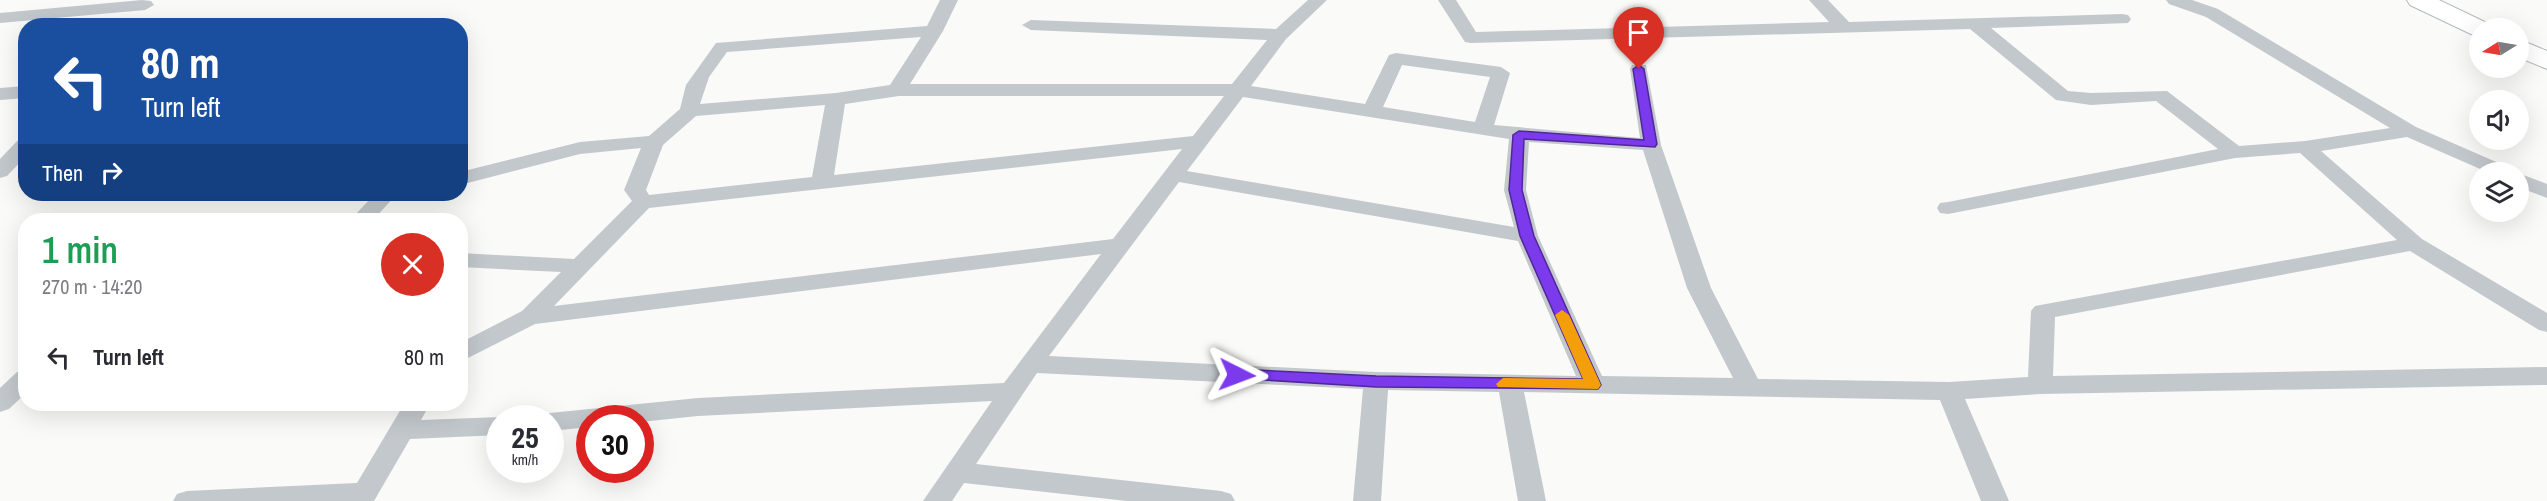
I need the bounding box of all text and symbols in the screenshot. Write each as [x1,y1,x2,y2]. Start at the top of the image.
pin [1613,7,1664,69]
icon: arrive [1622,16,1655,49]
north arrow [2469,18,2529,78]
map controls [2469,18,2529,222]
text: 80 m [141,35,220,91]
icon: left [42,42,120,120]
text: Turn left [141,89,220,125]
button: sound [2469,90,2529,150]
icon: right [95,156,128,189]
text: Then [42,158,83,188]
button: layers [2469,162,2529,222]
text: 1 min [42,226,118,274]
button: close [381,233,444,296]
text: 270 m · 14:20 [42,273,142,300]
icon: left [42,341,75,374]
text: Turn left [93,342,164,372]
text: 80 m [404,342,444,372]
position arrow [1205,343,1269,407]
speed limit sign: 30 [576,405,654,483]
text: 25 [511,417,539,457]
text: km/h [512,449,538,470]

